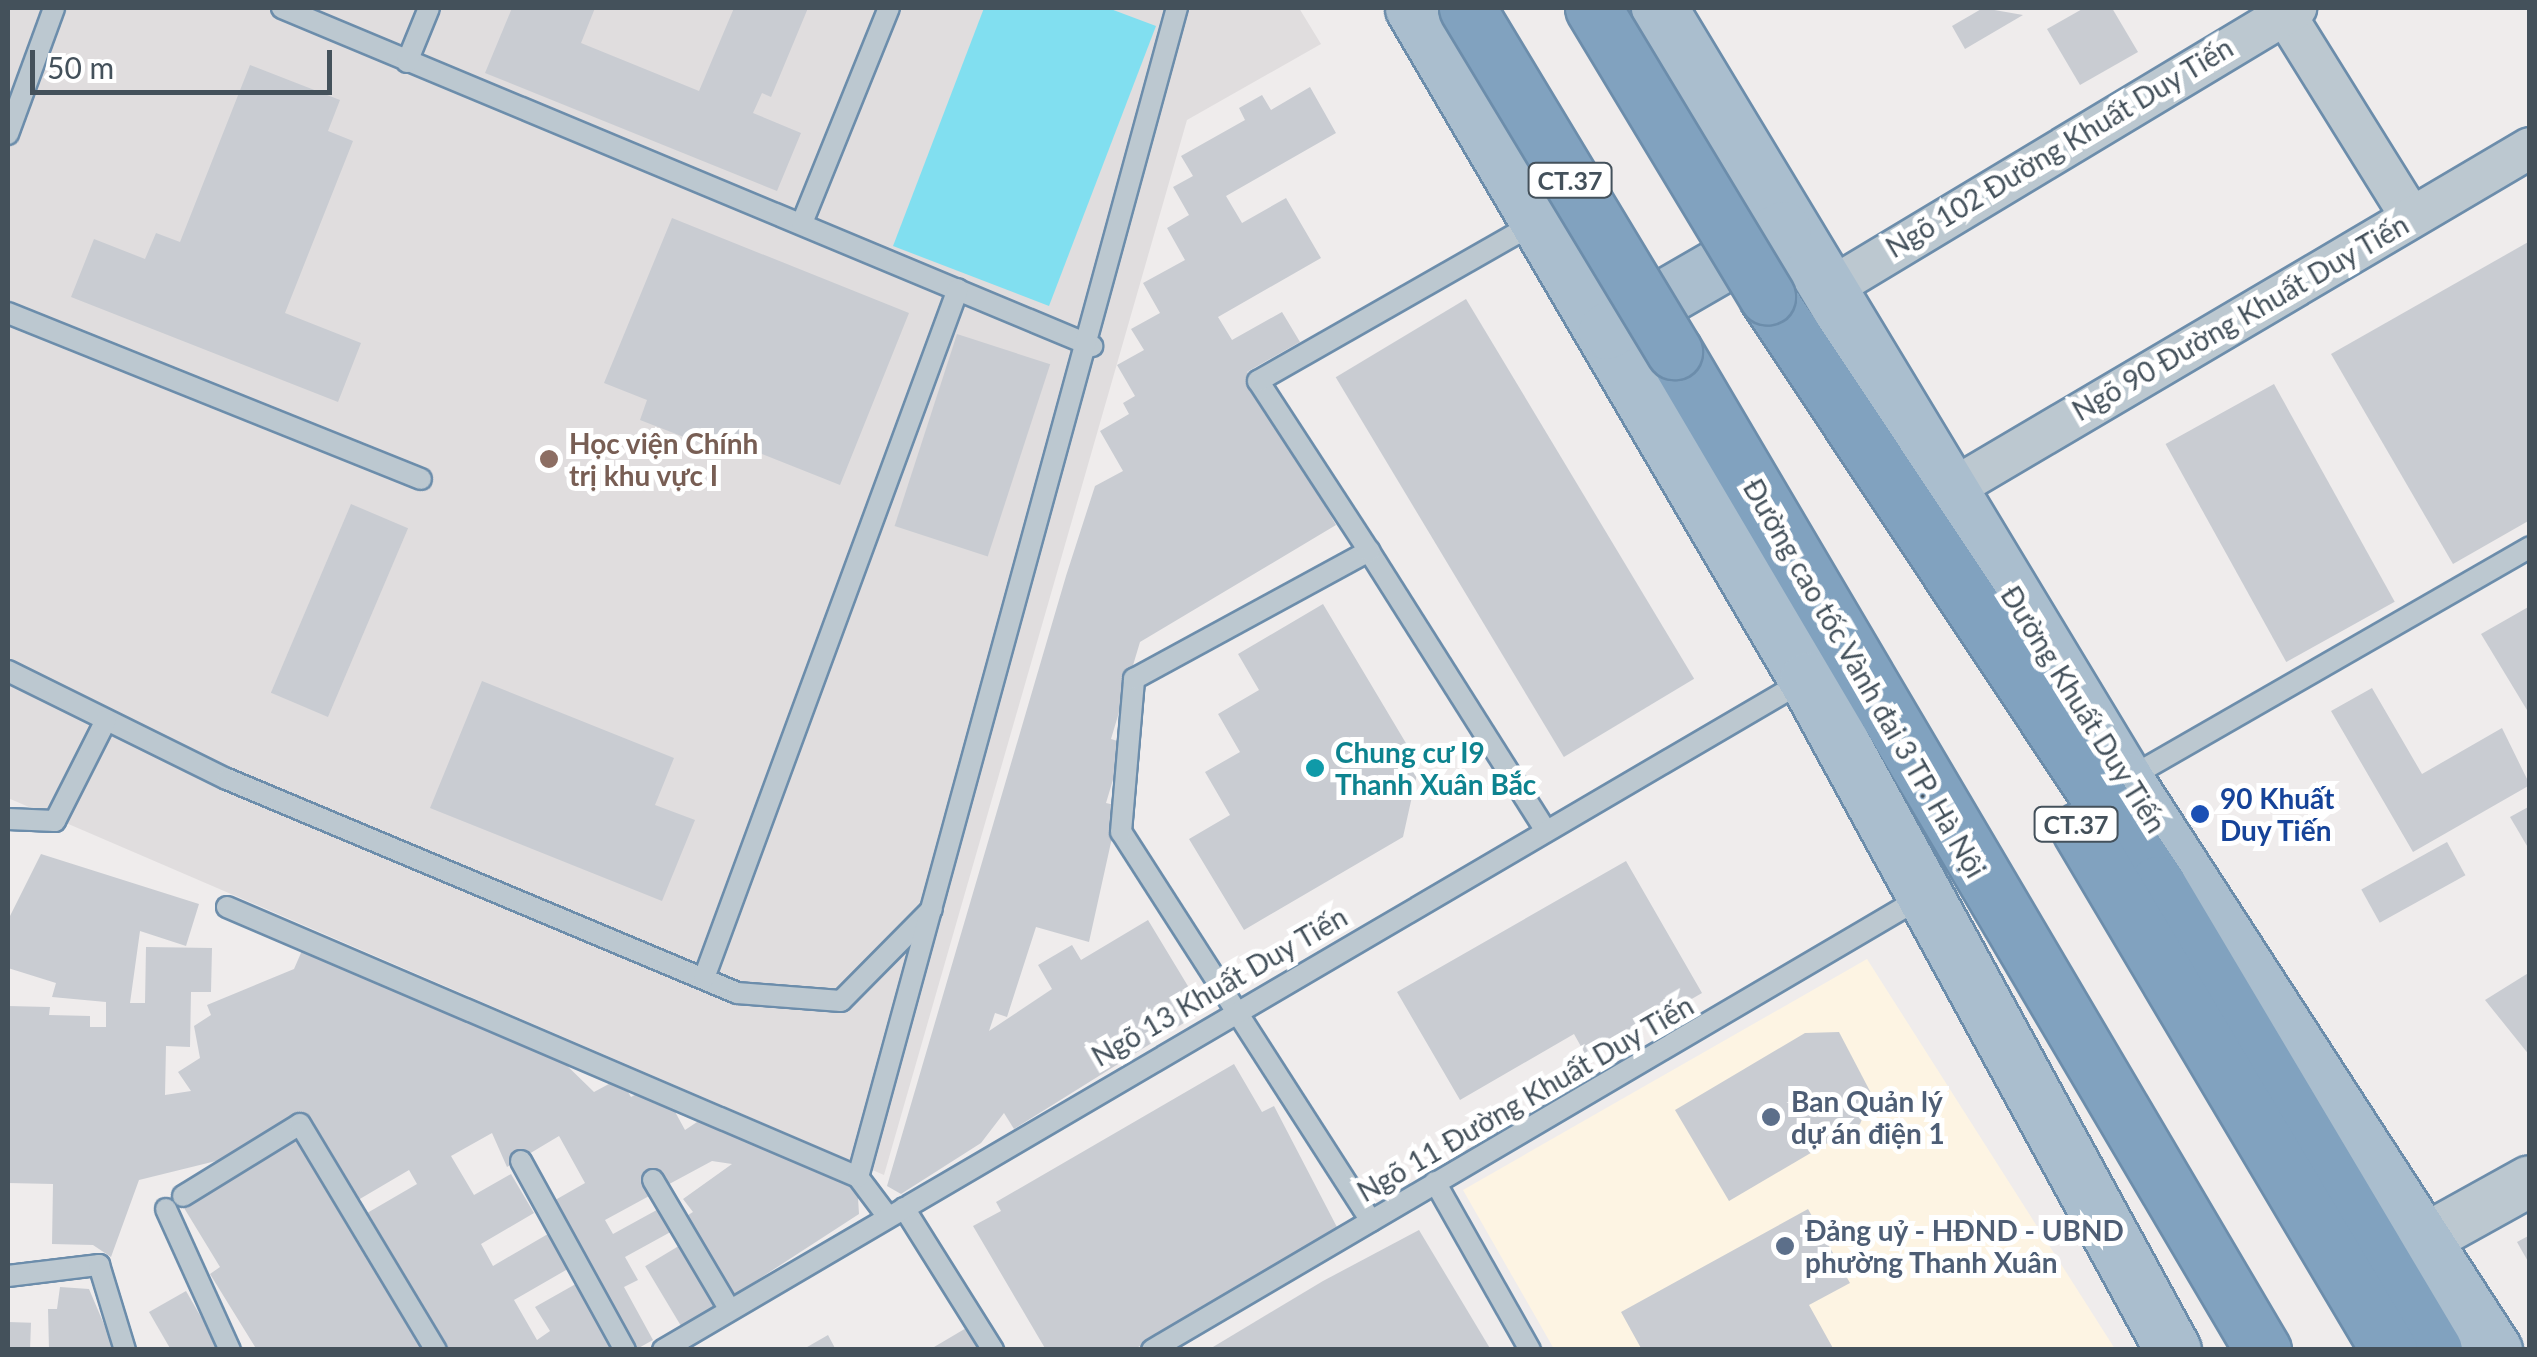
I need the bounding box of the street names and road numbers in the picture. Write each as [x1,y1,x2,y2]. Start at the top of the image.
street label: Ngõ 102 Đường Khuất Duy Tiến [1879,30,2239,264]
road number: CT.37 [1528,160,1612,200]
street label: Ngõ 90 Đường Khuất Duy Tiến [2065,206,2415,428]
street label: Đường cao tốc Vành đai 3 TP. Hà Nội [1736,472,1994,884]
street label: Đường Khuất Duy Tiến [1994,579,2174,839]
road number: CT.37 [2034,804,2118,844]
street label: Ngõ 13 Khuất Duy Tiến [1085,899,1353,1073]
street label: Ngõ 11 Đường Khuất Duy Tiến [1350,987,1700,1209]

